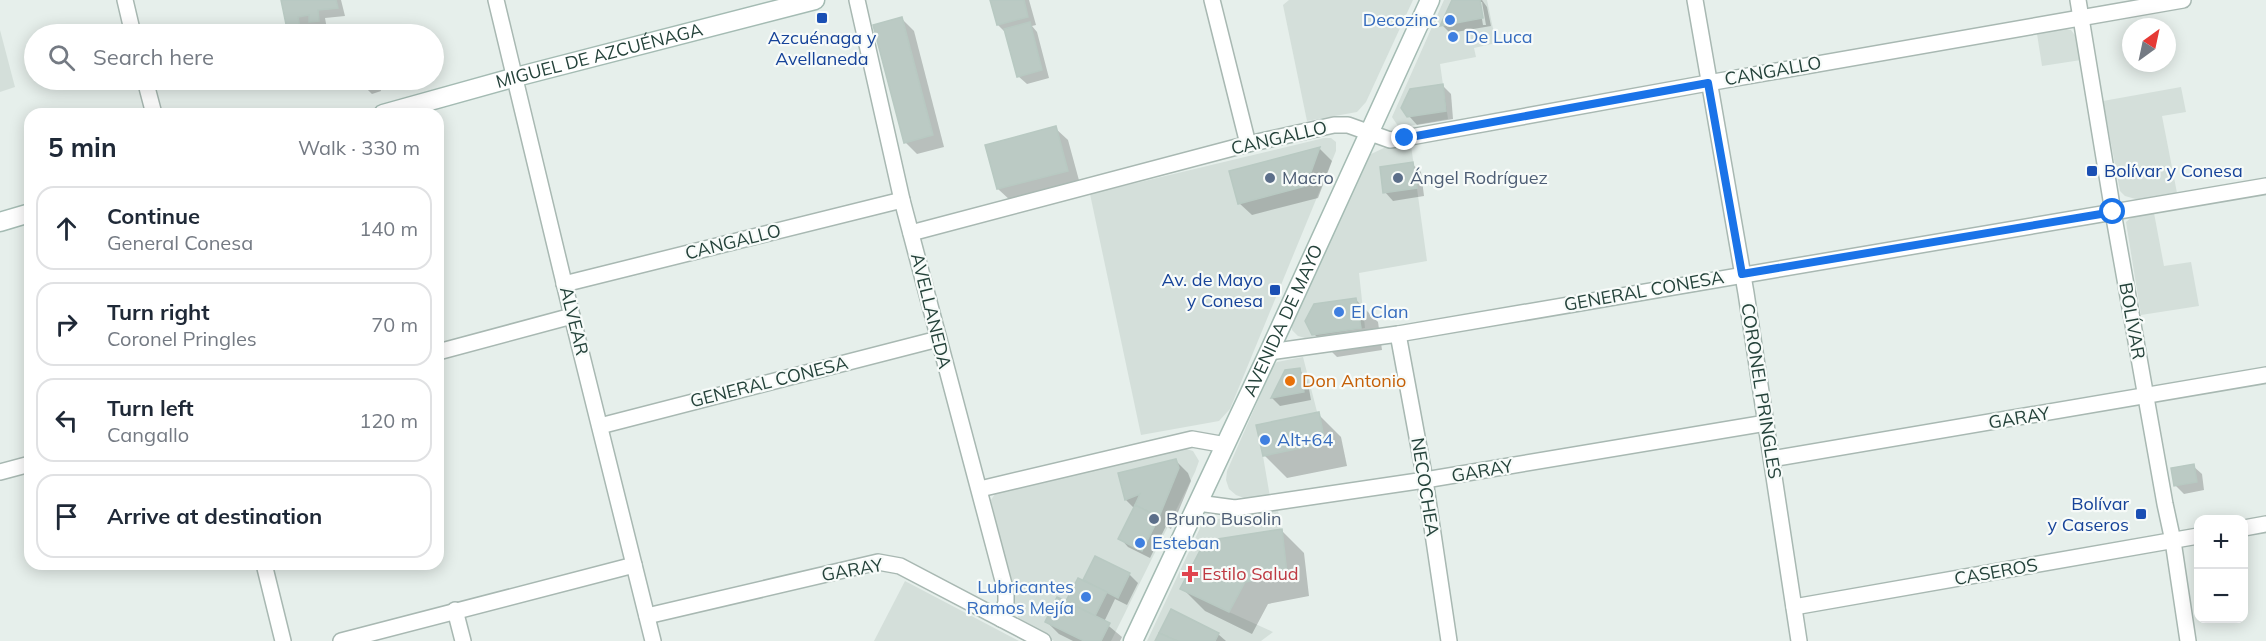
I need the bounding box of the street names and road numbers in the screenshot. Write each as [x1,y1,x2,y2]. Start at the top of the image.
street label: MIGUEL DE AZCUÉNAGA [493,17,705,93]
street label: CANGALLO [1723,51,1823,90]
street label: CANGALLO [1229,115,1329,160]
street label: CANGALLO [683,219,783,265]
street label: AVENIDA DE MAYO [1238,241,1328,400]
street label: AVELLANEDA [906,251,957,371]
street label: GENERAL CONESA [1562,265,1726,316]
street label: BOLÍVAR [2114,281,2151,361]
street label: ALVEAR [555,284,594,358]
street label: CORONEL PRINGLES [1736,301,1787,480]
street label: GENERAL CONESA [688,351,850,412]
street label: GARAY [1987,401,2052,434]
street label: NECOCHEA [1406,436,1445,538]
street label: GARAY [1450,454,1515,487]
street label: GARAY [820,553,885,586]
street label: CASEROS [1952,553,2039,590]

